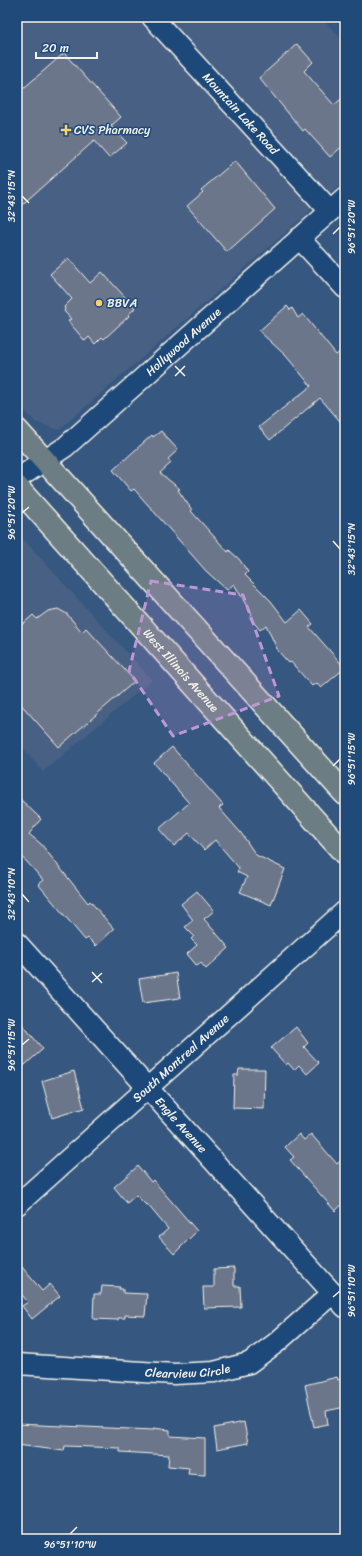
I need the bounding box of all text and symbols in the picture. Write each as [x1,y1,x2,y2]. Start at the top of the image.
scale bar [36,34,97,60]
text: 20 m [42,37,69,59]
street label: Mountain Lake Road [197,67,285,160]
place label: CVS Pharmacy [74,119,151,141]
marker: CVS Pharmacy [61,125,71,135]
text: 32°43'15"N [3,170,21,222]
text: 96°51'20"W [343,200,361,254]
place label: BBVA [107,292,137,314]
marker: BBVA [94,298,104,308]
street label: Hollywood Avenue [140,302,227,382]
text: 96°51'20"W [3,486,21,540]
text: 32°43'15"N [343,523,361,575]
street label: West Illinois Avenue [137,623,225,718]
text: 96°51'15"W [343,732,361,785]
text: 32°43'10"N [3,868,21,920]
street label: South Montreal Avenue [127,1008,235,1108]
text: 96°51'15"W [3,1018,21,1071]
street label: Engle Avenue [149,1091,213,1159]
text: 96°51'10"W [343,1264,361,1317]
street label: Clearview Circle [144,1357,233,1385]
text: 96°51'10"W [44,1536,97,1554]

